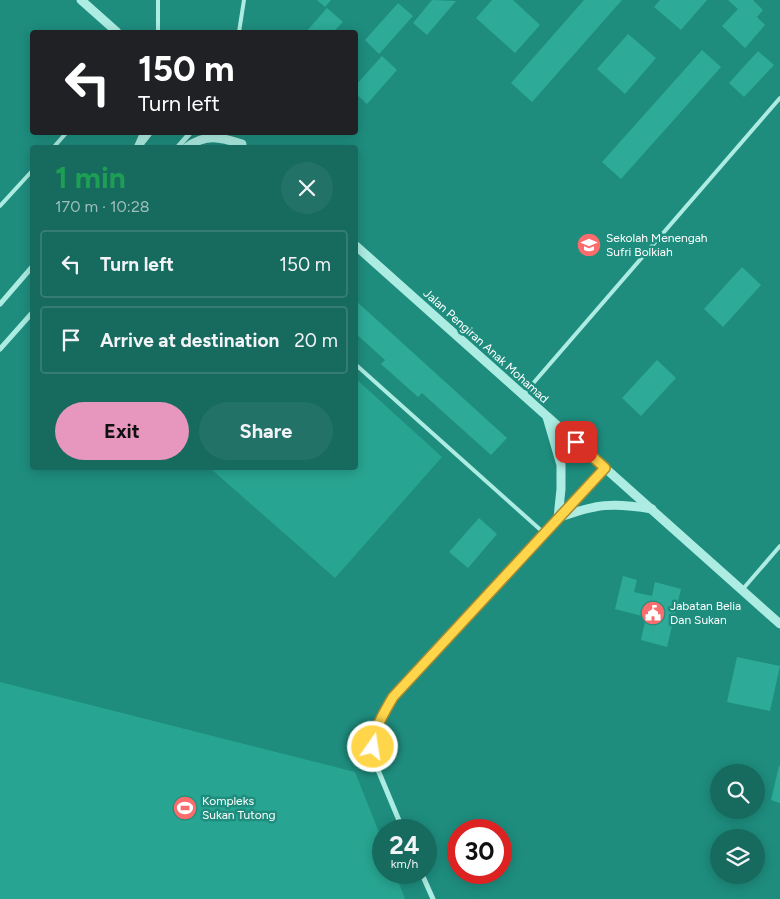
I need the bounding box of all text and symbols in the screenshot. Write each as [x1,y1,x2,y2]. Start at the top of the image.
text: 150 m [138,48,235,90]
icon: left [55,50,120,115]
text: Turn left [138,90,220,117]
text: 1 min [55,159,126,196]
button: close [281,162,333,214]
text: 170 m · 10:28 [55,197,150,216]
place label: Sekolah Menengah Sufri Bolkiah [606,231,708,259]
school or university icon: Sekolah Menengah Sufri Bolkiah [576,232,602,258]
icon: left [57,250,85,278]
text: Turn left [100,253,174,276]
text: 150 m [279,253,331,276]
street label: Jalan Pengiran Anak Mohamad [421,286,551,406]
icon: arrive [57,326,85,354]
text: Arrive at destination [100,329,279,352]
text: 20 m [294,329,338,352]
button: Exit [55,402,189,460]
button: Share [199,402,333,460]
pin [555,421,597,463]
icon: arrive [562,428,590,456]
place label: Jabatan Belia Dan Sukan [670,599,741,627]
public building icon: Jabatan Belia Dan Sukan [640,600,666,626]
position arrow [346,720,398,772]
map controls [710,764,765,884]
button: search [710,764,765,819]
place label: Kompleks Sukan Tutong [202,794,276,822]
sports icon: Kompleks Sukan Tutong [172,795,198,821]
speed limit sign: 30 [447,819,512,884]
button: layers [710,829,765,884]
text: 24 [389,830,420,860]
text: km/h [391,857,418,871]

